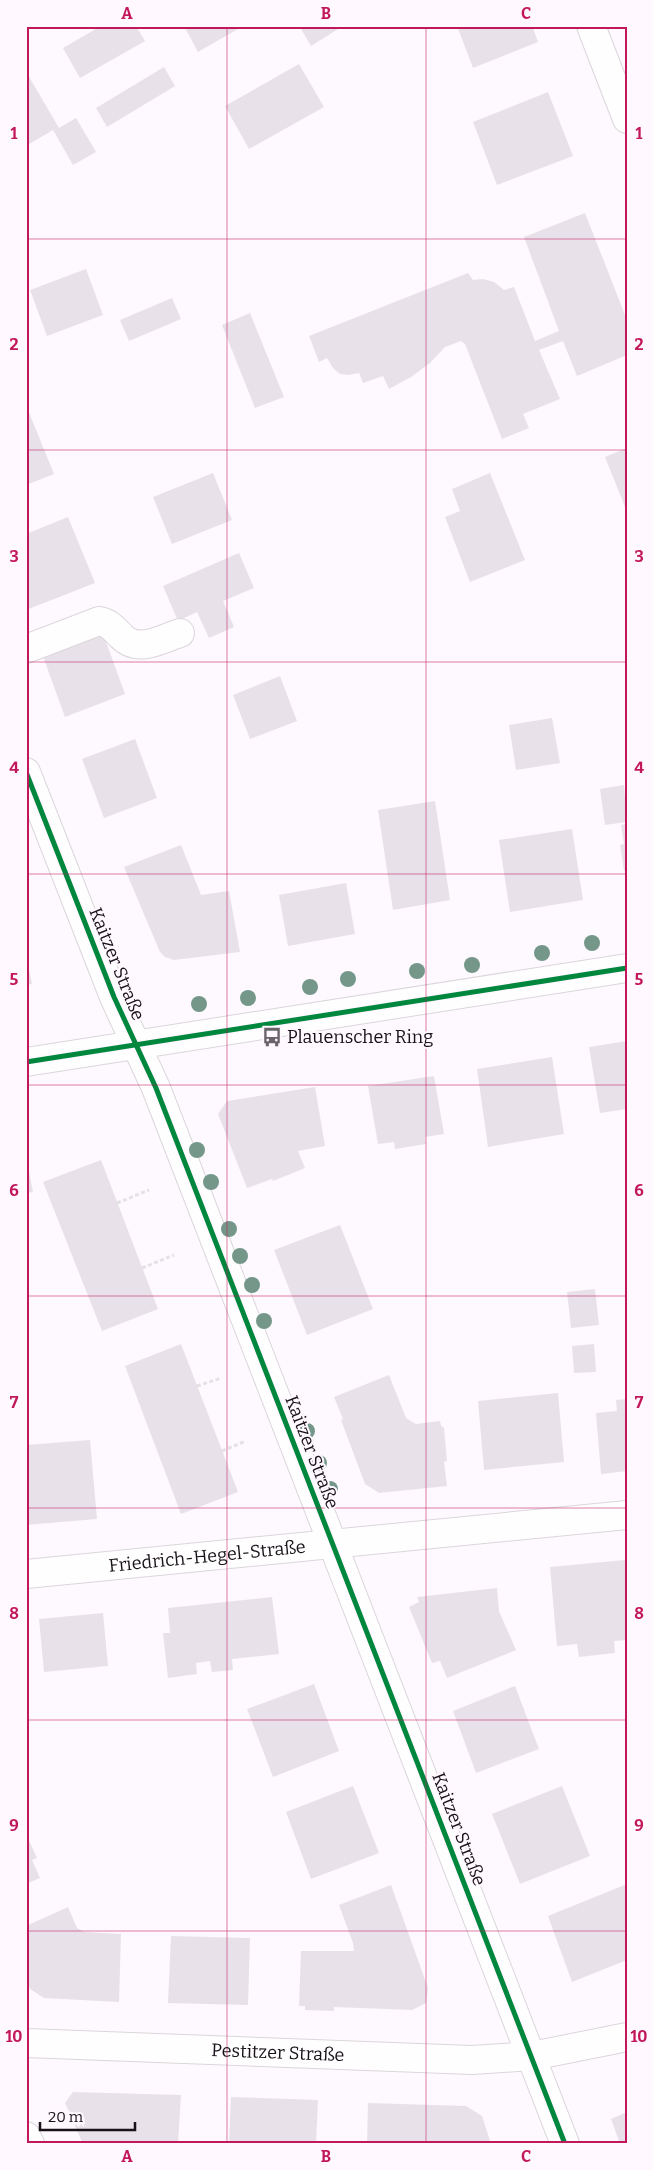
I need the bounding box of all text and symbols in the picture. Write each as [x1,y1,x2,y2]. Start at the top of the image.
text: A [121,4,133,23]
text: B [321,4,331,23]
text: C [521,4,531,23]
text: 1 [11,124,18,143]
text: 1 [636,124,643,143]
text: 2 [9,335,19,354]
text: 2 [634,335,644,354]
text: 3 [9,547,19,566]
text: 3 [634,547,644,566]
text: 4 [9,758,19,777]
text: 4 [634,758,644,777]
street label: Kaitzer Straße [84,904,150,1024]
text: 5 [10,970,19,989]
text: 5 [635,970,644,989]
bus stop icon: Plauenscher Ring [261,1026,283,1048]
place label: Plauenscher Ring [287,1026,433,1048]
text: 6 [9,1181,19,1200]
text: 6 [634,1181,644,1200]
street label: Kaitzer Straße [280,1392,344,1512]
text: 7 [10,1393,19,1412]
text: 7 [635,1393,644,1412]
street label: Friedrich-Hegel-Straße [108,1536,307,1577]
text: 8 [9,1604,19,1623]
text: 8 [634,1604,644,1623]
street label: Kaitzer Straße [427,1769,491,1889]
text: 9 [9,1816,19,1835]
text: 9 [634,1816,644,1835]
text: 10 [5,2027,23,2046]
text: 10 [630,2027,648,2046]
street label: Pestitzer Straße [211,2039,345,2066]
scale bar [40,2100,135,2132]
text: 20 m [48,2108,84,2126]
text: A [121,2147,133,2166]
text: B [321,2147,331,2166]
text: C [521,2147,531,2166]

